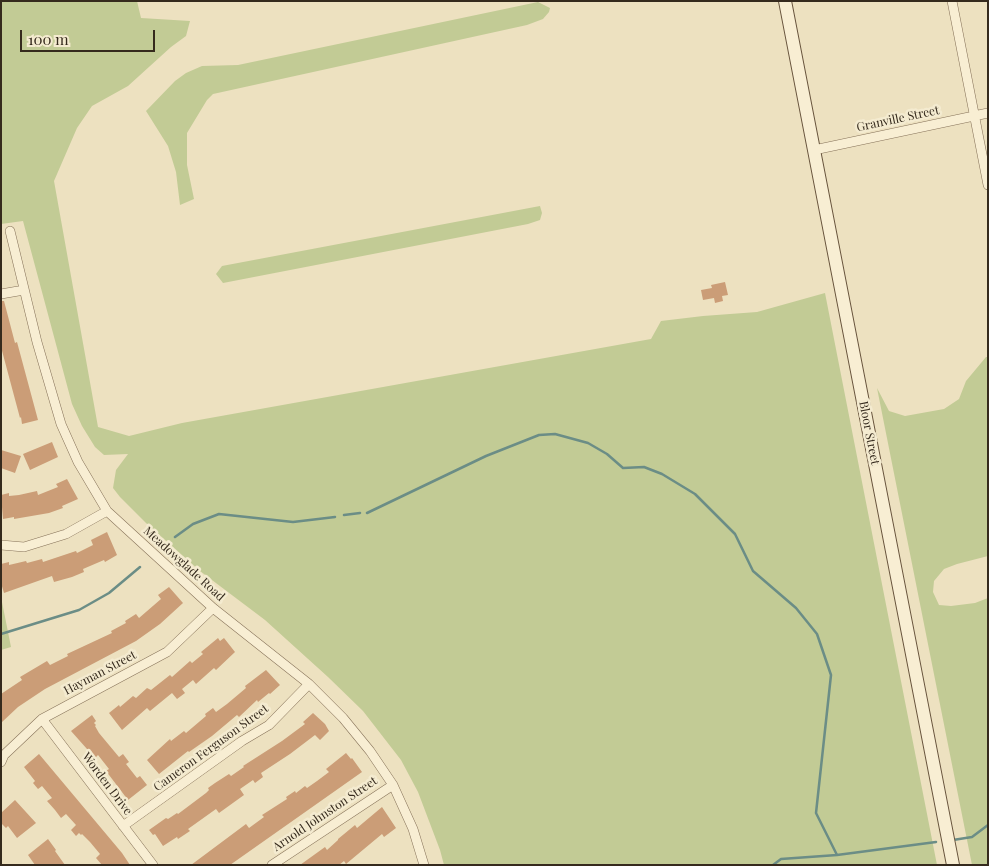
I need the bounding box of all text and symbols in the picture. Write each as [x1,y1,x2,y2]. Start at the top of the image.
scale bar [22,20,158,52]
text: 100 m [28,29,69,49]
street label: Granville Street [855,103,941,135]
street label: Bloor Street [856,400,882,466]
street label: Meadowglade Road [141,524,227,604]
street label: Hayman Street [61,648,139,698]
street label: Cameron Ferguson Street [151,702,271,794]
street label: Worden Drive [79,750,135,818]
street label: Arnold Johnston Street [270,774,380,854]

